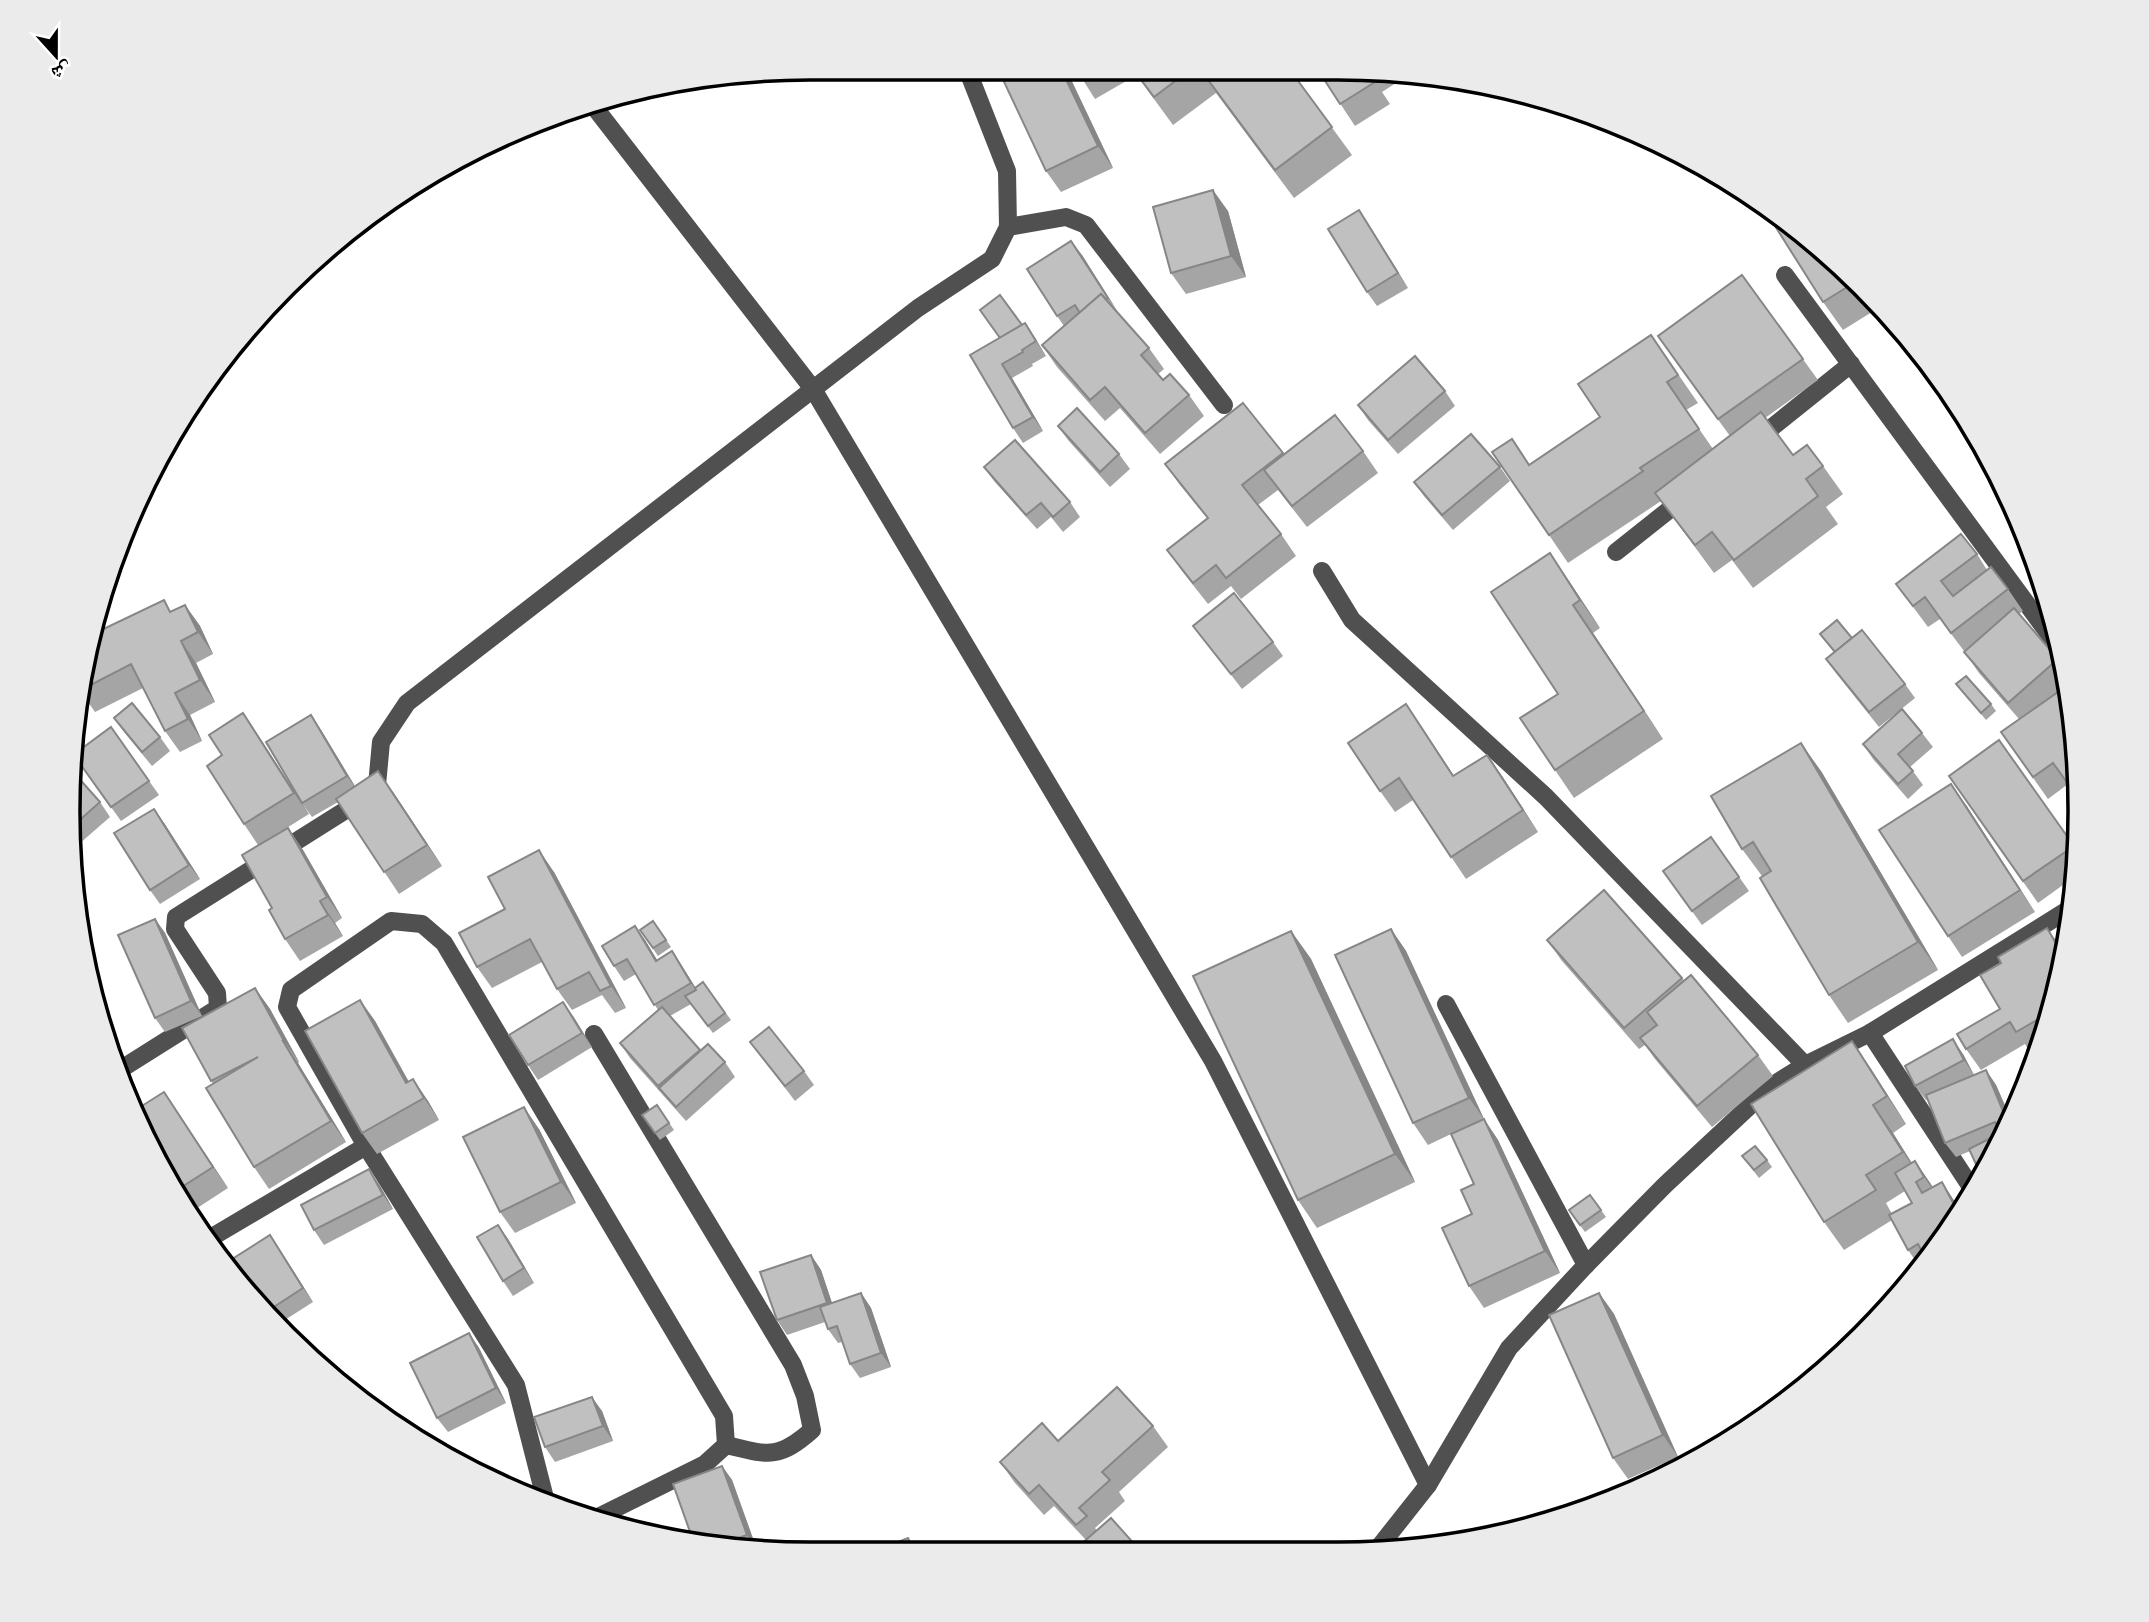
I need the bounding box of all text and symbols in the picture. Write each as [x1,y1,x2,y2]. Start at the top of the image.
north arrow [21,21,91,91]
text: ش [48,57,75,85]

